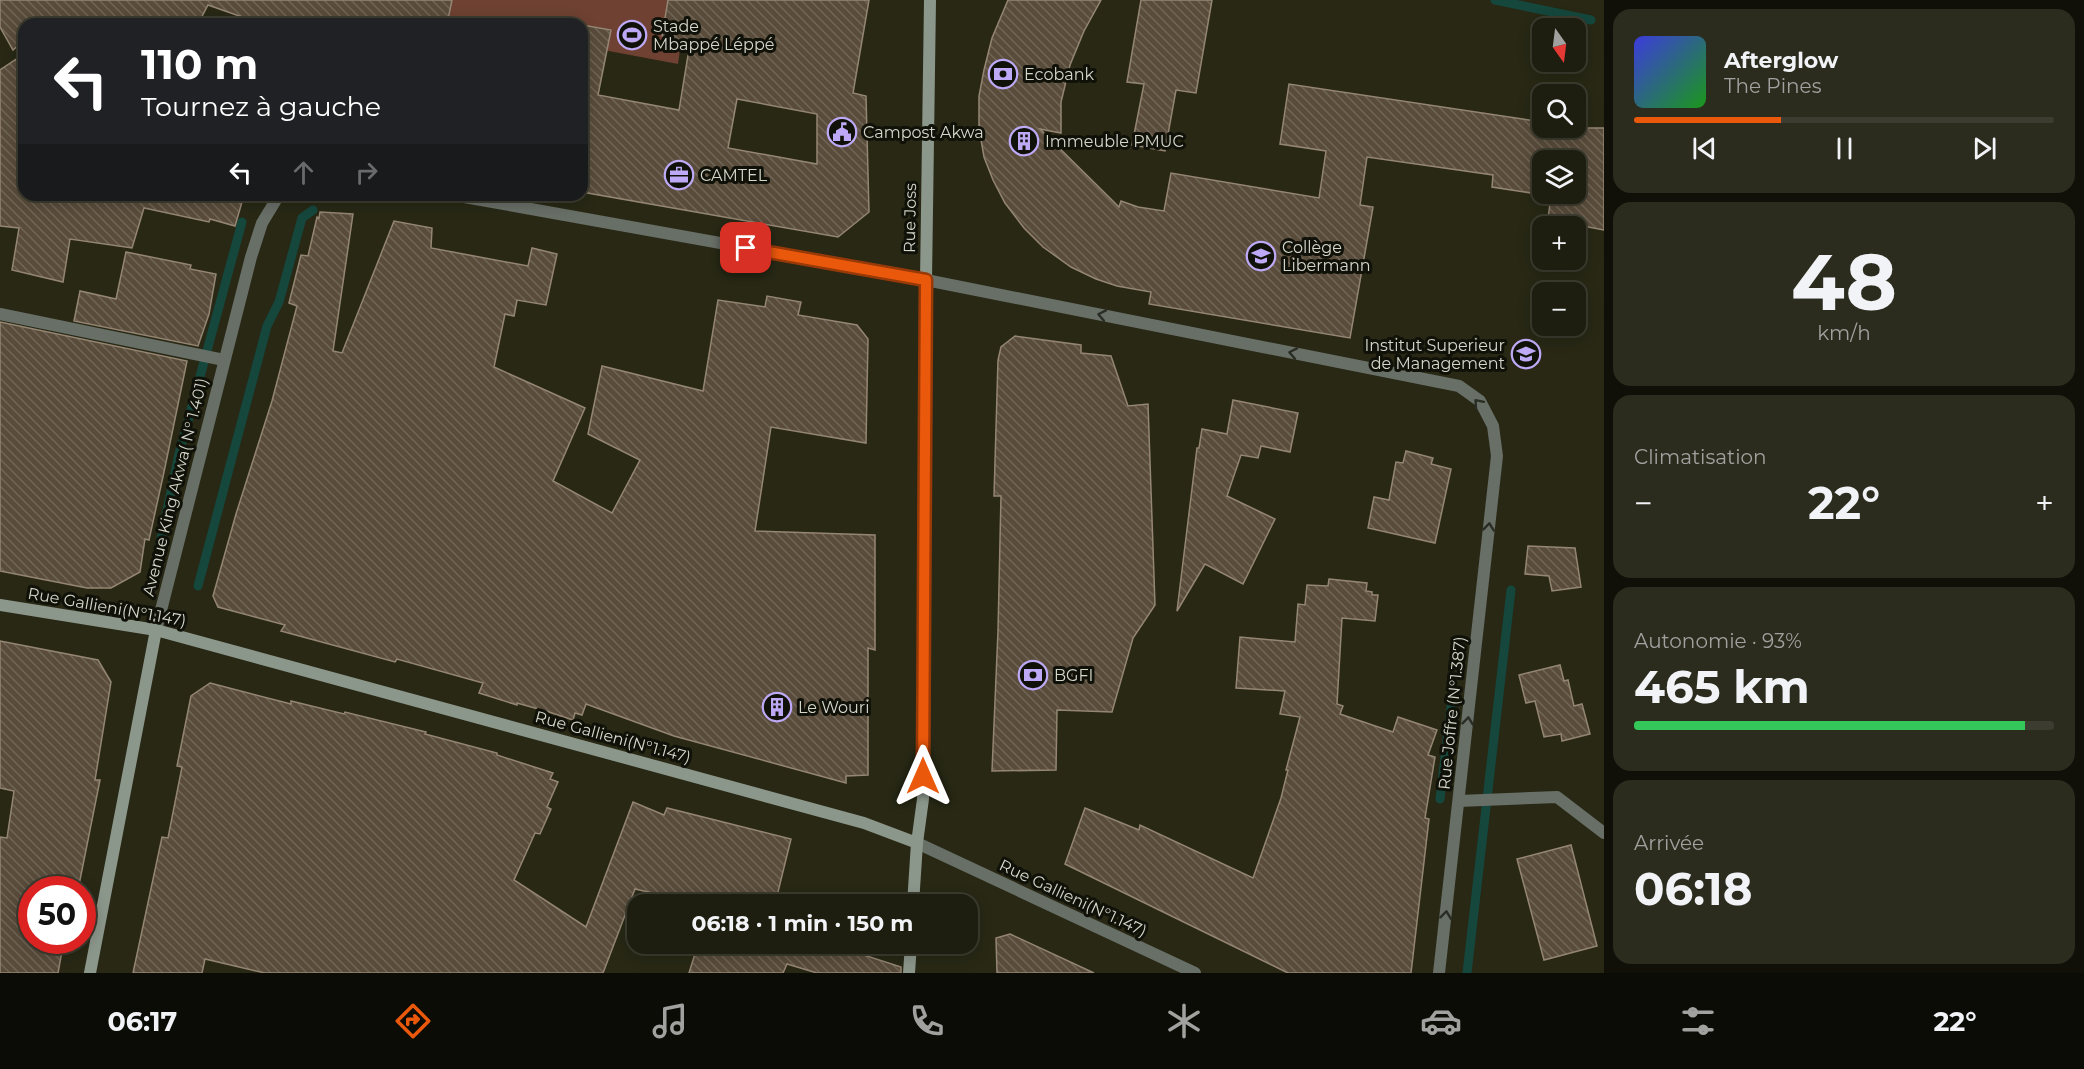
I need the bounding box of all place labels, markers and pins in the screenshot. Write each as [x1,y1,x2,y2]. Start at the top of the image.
place label: Stade Mbappé Léppé [653,17,774,54]
sports icon: Stade Mbappé Léppé [616,19,648,51]
bank icon: Ecobank [987,58,1019,90]
place label: Ecobank [1024,65,1095,84]
public building icon: Campost Akwa [826,116,858,148]
place label: Campost Akwa [863,123,984,142]
building icon: Immeuble PMUC [1008,125,1040,157]
place label: Immeuble PMUC [1045,132,1184,151]
office icon: CAMTEL [663,159,695,191]
place label: CAMTEL [700,166,768,185]
pin [720,222,771,273]
place label: Collège Libermann [1282,238,1371,275]
school or university icon: Collège Libermann [1245,240,1277,272]
place label: Institut Superieur de Management [1364,336,1505,373]
school or university icon: Institut Superieur de Management [1510,338,1542,370]
bank icon: BGFI [1017,659,1049,691]
place label: BGFI [1054,666,1093,685]
building icon: Le Wouri [761,691,793,723]
place label: Le Wouri [798,698,869,717]

